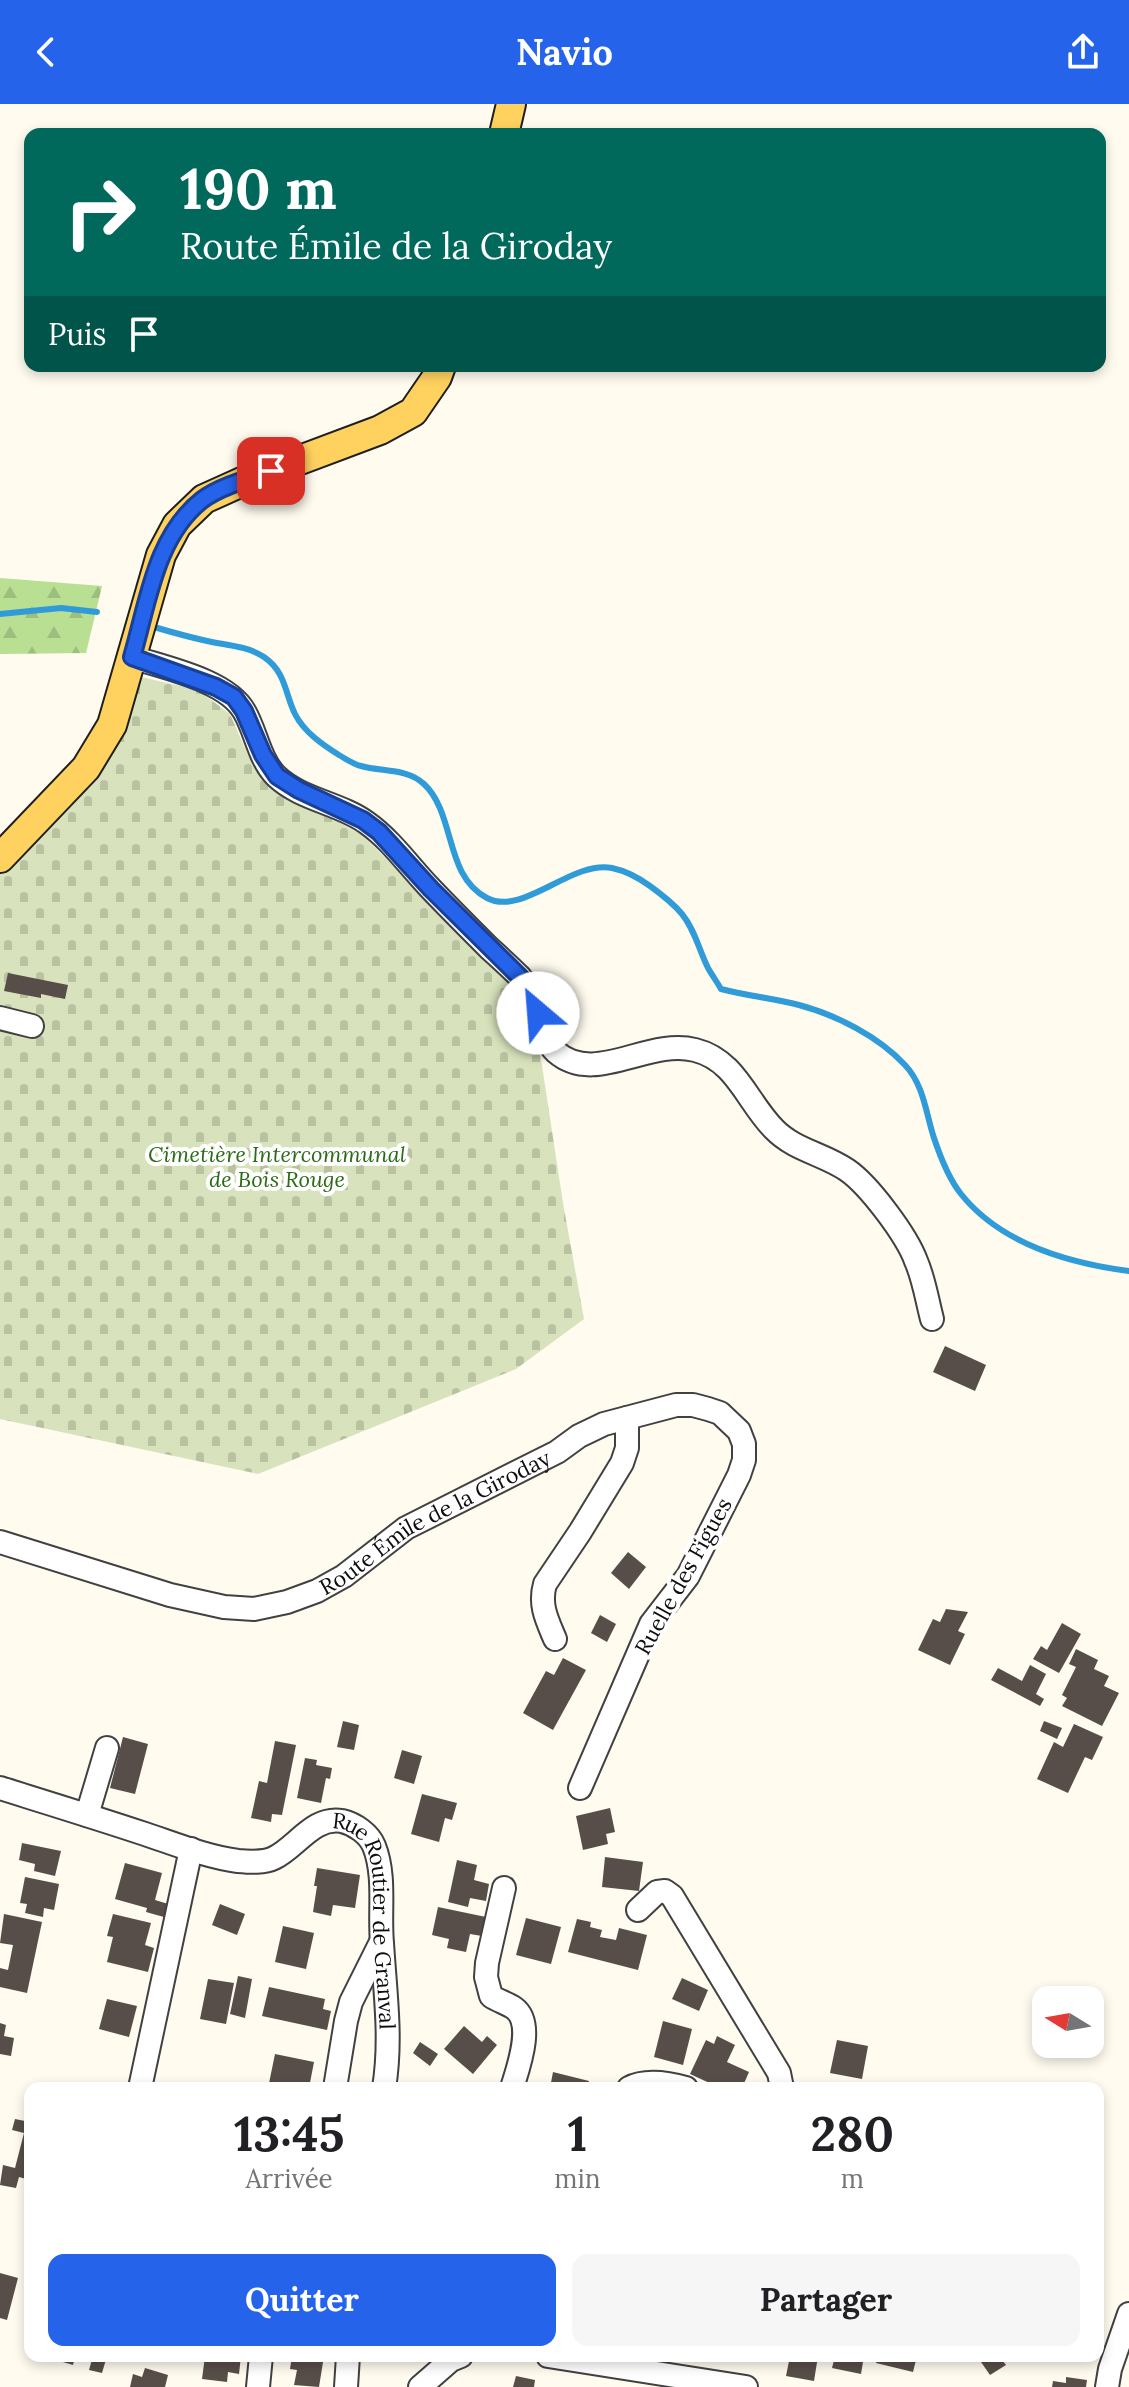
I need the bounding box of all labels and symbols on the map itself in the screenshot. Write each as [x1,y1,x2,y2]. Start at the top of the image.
pin [237,437,305,505]
position arrow [496,971,580,1055]
park label: Cimetière Intercommunal de Bois Rouge [148,1140,406,1193]
street label: Route Émile de la Giroday [314,1444,555,1601]
street label: Ruelle des Figues [628,1493,738,1659]
street label: Rue Routier de Granval [331,1806,402,2030]
north arrow [1032,1986,1104,2058]

